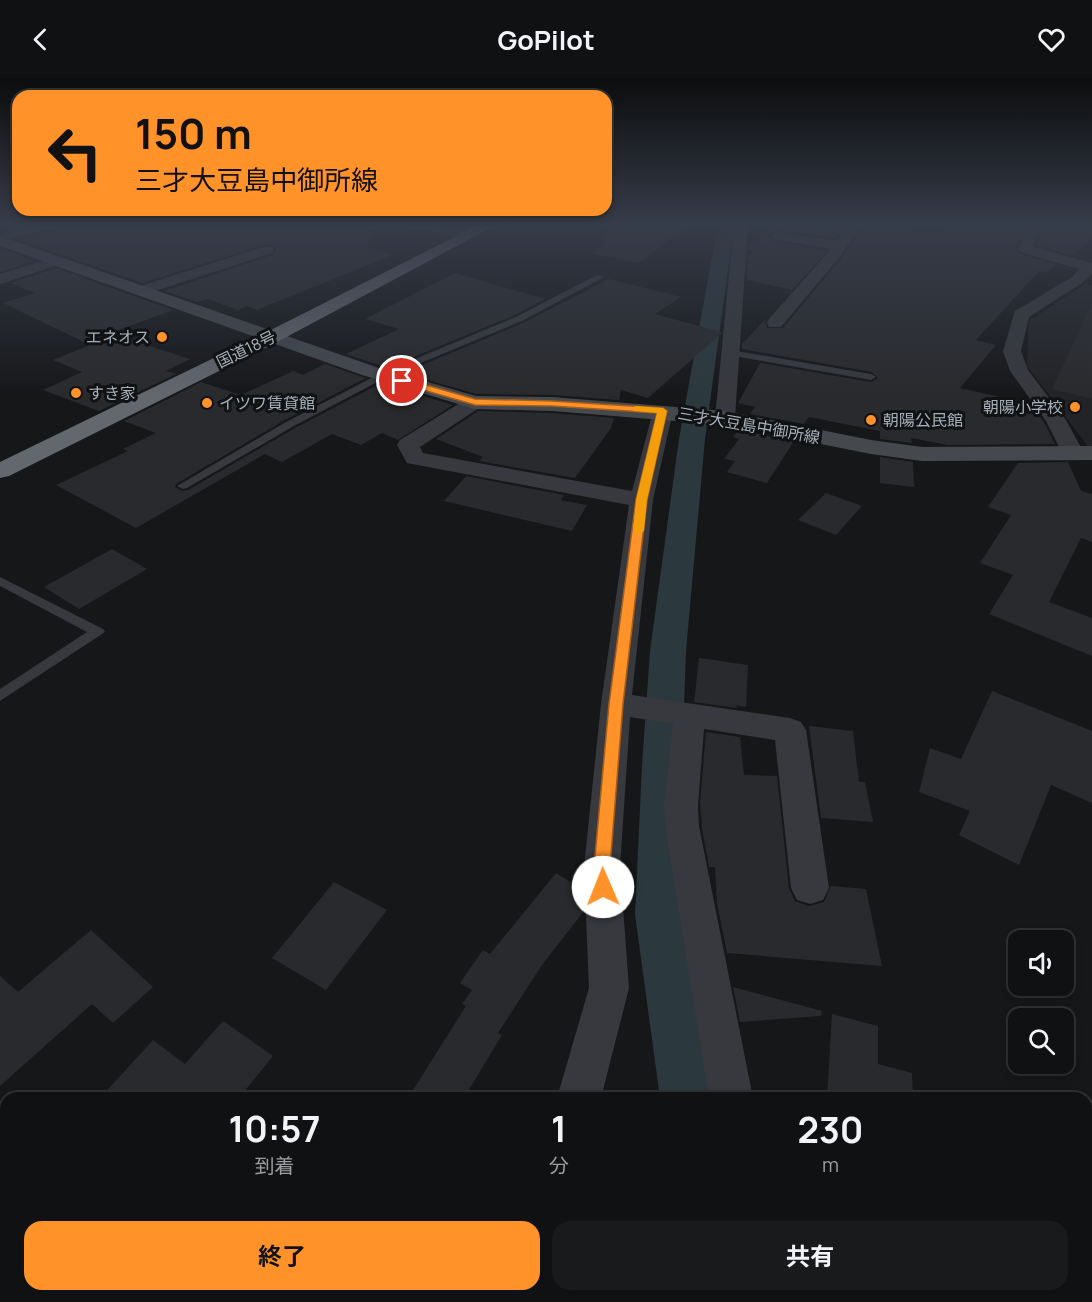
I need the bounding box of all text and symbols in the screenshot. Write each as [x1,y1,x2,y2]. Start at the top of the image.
text: GoPilot [497,21,595,58]
icon: back [24,23,57,56]
icon: heart [1035,23,1068,56]
text: 150 m [135,104,252,162]
icon: left [36,114,114,192]
text: 三才大豆島中御所線 [135,161,378,198]
street label: 国道18号 [213,325,279,373]
place label: エネオス [86,326,150,348]
marker: エネオス [155,330,169,344]
pin [376,355,427,406]
icon: arrive [385,364,418,397]
place label: すき家 [88,382,136,404]
marker: すき家 [69,386,83,400]
place label: イツワ賃貸館 [219,392,315,414]
marker: イツワ賃貸館 [200,396,214,410]
place label: 朝陽小学校 [983,396,1063,418]
marker: 朝陽小学校 [1068,400,1082,414]
street label: 三才大豆島中御所線 [676,402,822,448]
place label: 朝陽公民館 [883,409,963,431]
marker: 朝陽公民館 [864,413,878,427]
position arrow [571,855,635,919]
map controls [1008,930,1074,1074]
button: sound [1008,930,1074,996]
button: search [1008,1008,1074,1074]
text: 10:57 [228,1104,321,1153]
text: 1 [551,1104,567,1153]
text: 230 [797,1105,864,1154]
text: m [822,1151,839,1178]
text: 到着 [255,1152,295,1179]
text: 分 [549,1152,569,1179]
button: 終了 [24,1221,540,1290]
button: 共有 [552,1221,1068,1290]

